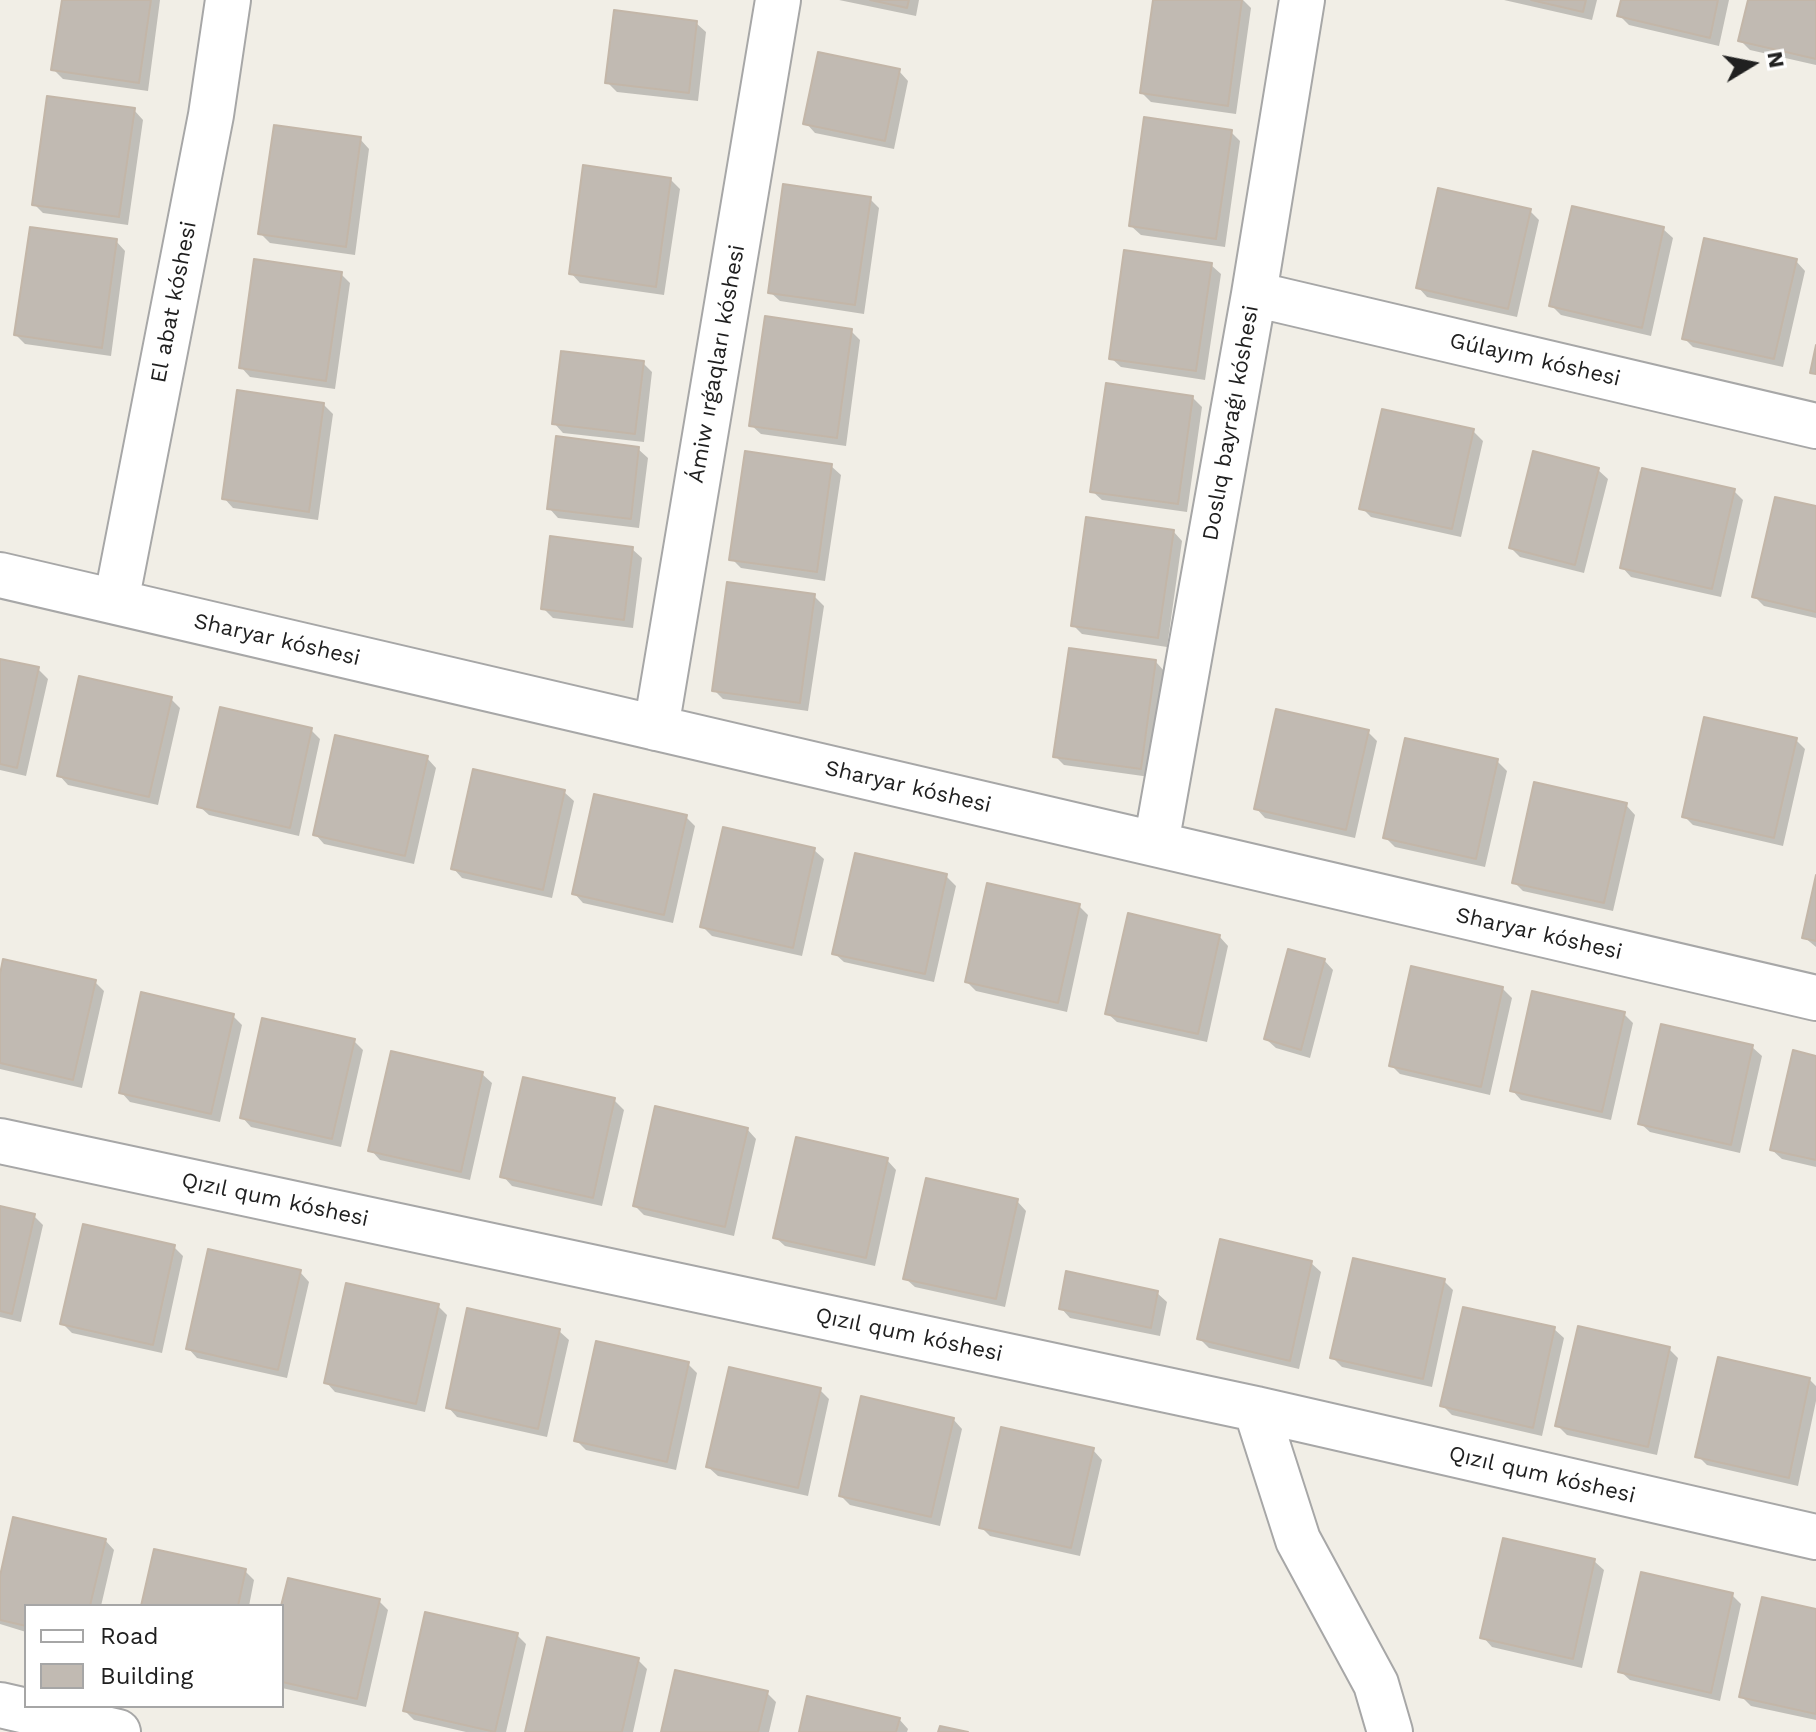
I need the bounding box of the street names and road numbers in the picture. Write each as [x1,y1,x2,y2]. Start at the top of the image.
street label: El abat kóshesi [145,219,203,385]
street label: Ámiw ırǵaqları kóshesi [683,243,751,485]
street label: Doslıq bayraǵı kóshesi [1197,303,1265,543]
street label: Gúlayım kóshesi [1447,328,1623,392]
street label: Sharyar kóshesi [191,608,363,672]
street label: Sharyar kóshesi [822,755,994,819]
street label: Sharyar kóshesi [1453,902,1625,966]
street label: Qızıl qum kóshesi [179,1167,371,1233]
street label: Qızıl qum kóshesi [813,1302,1005,1368]
street label: Qızıl qum kóshesi [1446,1441,1638,1509]

